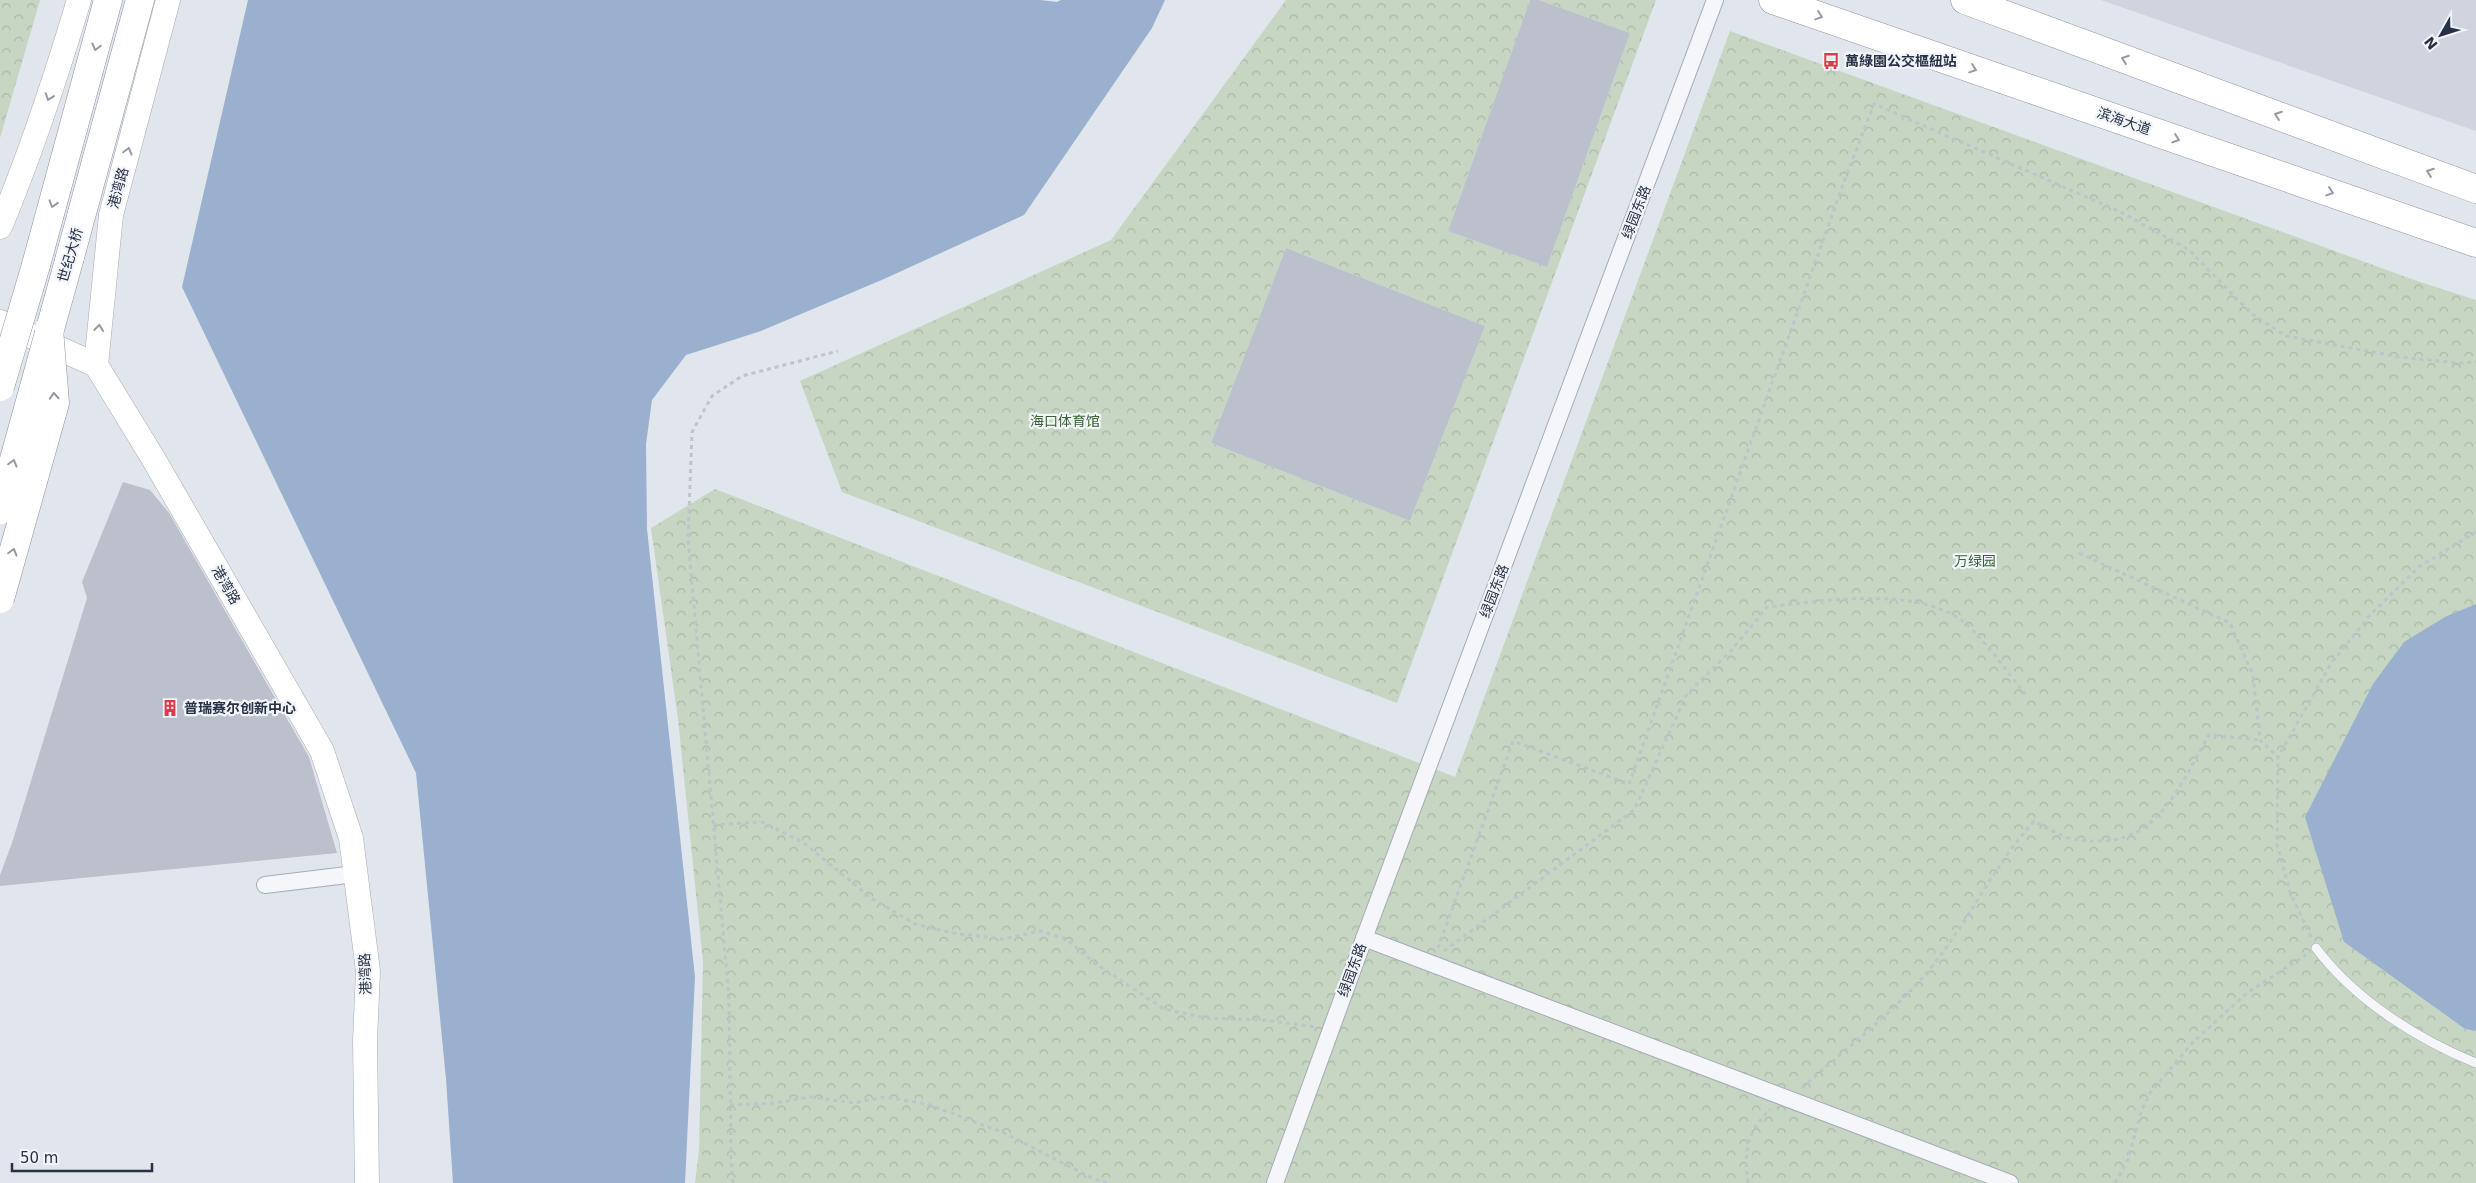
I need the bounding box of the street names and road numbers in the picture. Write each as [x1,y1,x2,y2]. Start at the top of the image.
street label: 滨海大道 [2095,104,2153,138]
street label: 港湾路 [105,166,131,210]
street label: 绿园东路 [1618,183,1654,241]
street label: 世纪大桥 [55,226,85,284]
street label: 绿园东路 [1476,562,1512,620]
street label: 港湾路 [209,563,243,607]
street label: 绿园东路 [1335,941,1369,999]
street label: 港湾路 [356,953,374,995]

